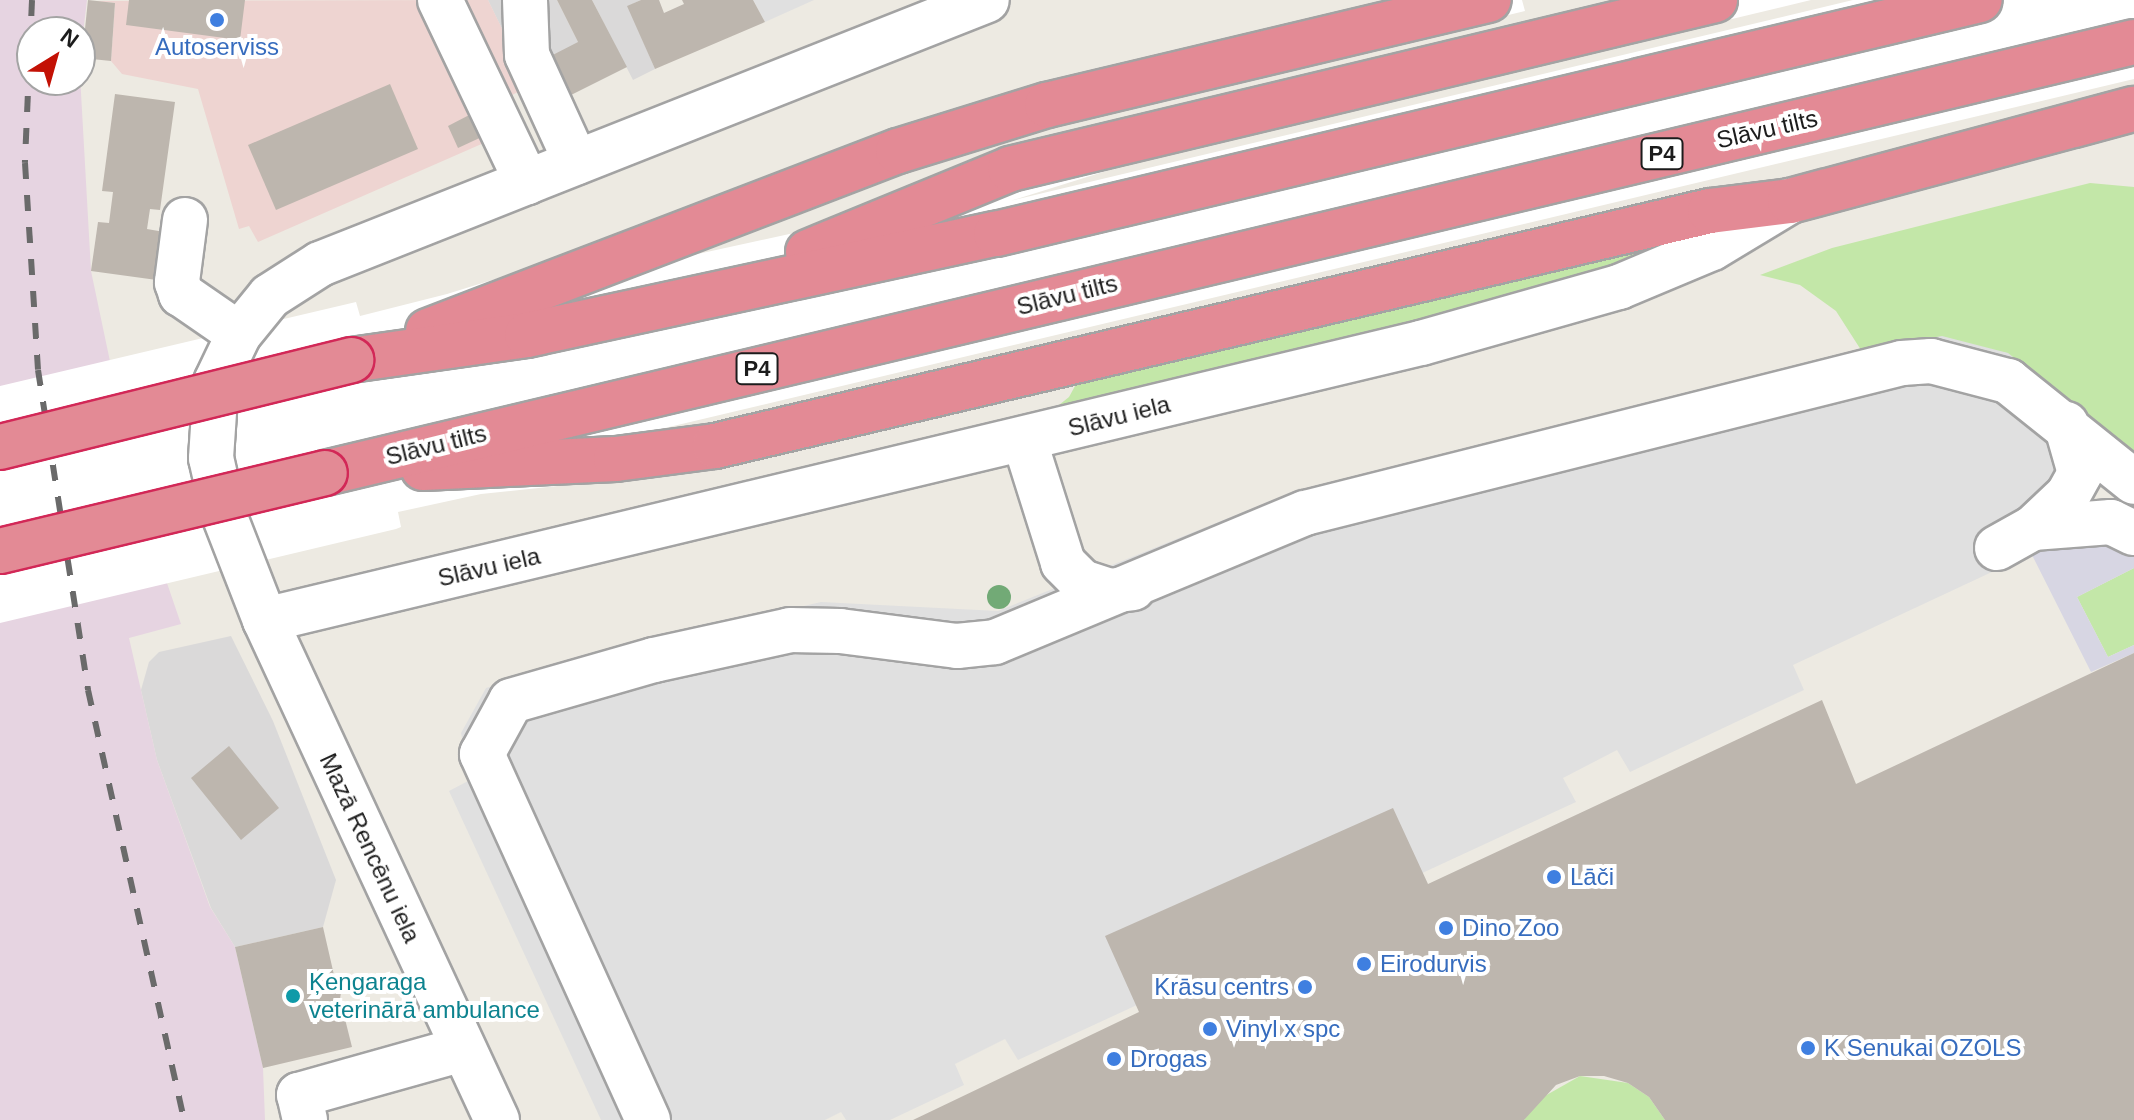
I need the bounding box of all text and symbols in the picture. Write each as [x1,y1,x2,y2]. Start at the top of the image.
marker: Autoserviss [208,11,226,29]
north arrow [16,16,96,96]
text: N [56,23,83,53]
place label: Autoserviss [155,33,279,61]
street label: Slāvu tilts [1714,103,1820,155]
road number: P4 [1640,136,1684,172]
street label: Slāvu tilts [1014,269,1120,321]
road number: P4 [735,351,779,387]
street label: Slāvu iela [1065,389,1173,443]
street label: Slāvu tilts [383,419,489,471]
street label: Slāvu iela [435,541,543,593]
street label: Mazā Rencēnu iela [314,749,426,947]
place label: Lāči [1570,863,1614,891]
marker: Lāči [1545,868,1563,886]
place label: Dino Zoo [1462,914,1559,942]
marker: Dino Zoo [1437,919,1455,937]
place label: Eirodurvis [1380,950,1487,978]
marker: Eirodurvis [1355,955,1373,973]
place label: Ķengaraga veterinārā ambulance [309,968,540,1024]
place label: Krāsu centrs [1154,973,1289,1001]
marker: Krāsu centrs [1296,978,1314,996]
marker: Ķengaraga veterinārā ambulance [284,987,302,1005]
place label: Vinyl x spc [1226,1015,1340,1043]
marker: Vinyl x spc [1201,1020,1219,1038]
place label: K Senukai OZOLS [1824,1034,2021,1062]
marker: K Senukai OZOLS [1799,1039,1817,1057]
place label: Drogas [1130,1045,1207,1073]
marker: Drogas [1105,1050,1123,1068]

